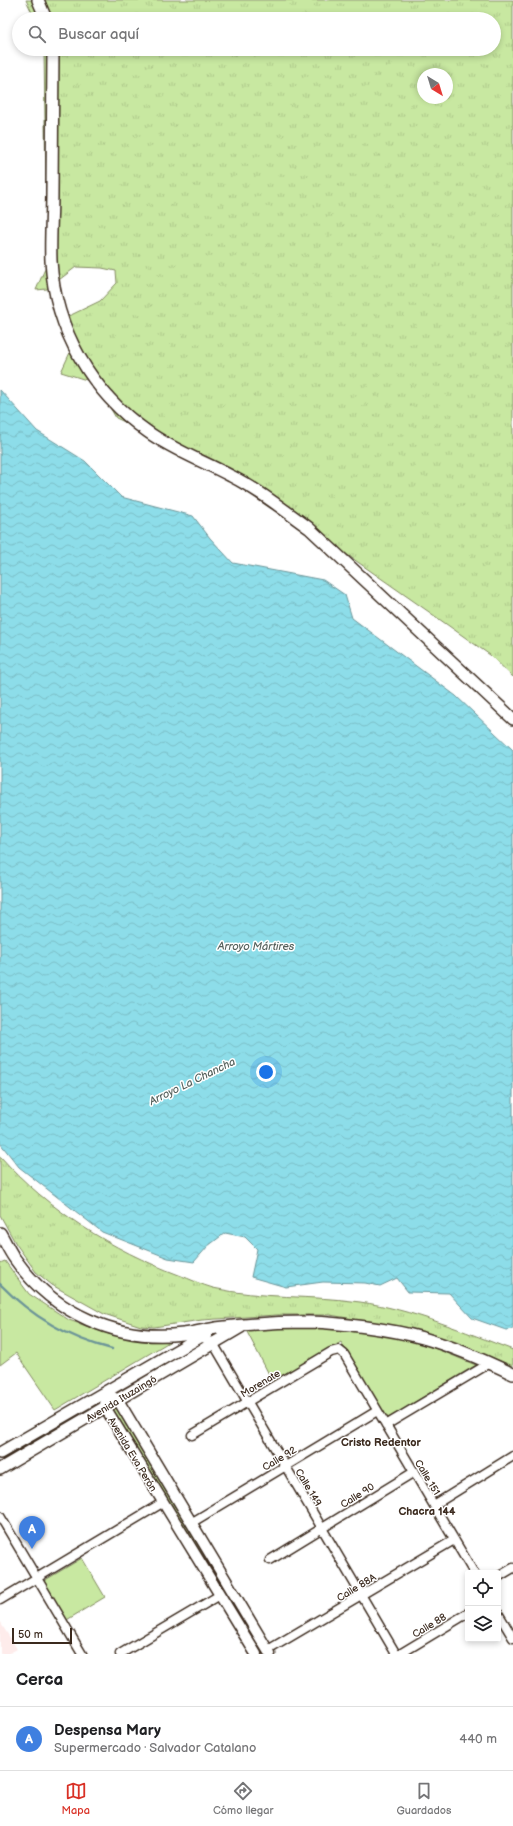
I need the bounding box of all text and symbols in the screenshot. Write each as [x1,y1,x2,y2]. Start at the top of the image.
search box [12,12,501,56]
icon: search [26,23,48,45]
text: Buscar aquí [58,25,139,44]
north arrow [417,68,453,104]
water label: Arroyo Mártires [217,940,295,953]
water label: Arroyo La Chancha [146,1055,237,1108]
your location [256,1062,276,1082]
street label: Morenate [239,1367,282,1400]
street label: Avenida Ituzaingó [84,1373,159,1425]
street label: Avenida Eva Perón [105,1415,159,1494]
district label: Cristo Redentor [341,1436,422,1449]
street label: Calle 92 [260,1444,299,1474]
street label: Calle 151 [412,1458,442,1498]
street label: Calle 149 [292,1467,324,1509]
street label: Calle 90 [338,1481,377,1511]
district label: Chacra 144 [398,1505,456,1518]
pin: A [19,1516,45,1549]
map controls [465,1570,501,1642]
button: locate [465,1570,501,1606]
street label: Calle 88A [335,1571,379,1604]
button: layers [465,1606,501,1642]
street label: Calle 88 [410,1611,449,1641]
scale bar [12,1626,72,1645]
text: 50 m [18,1628,43,1641]
text: Cerca [16,1670,63,1690]
text: Despensa Mary [54,1721,161,1740]
text: A [25,1731,33,1747]
text: 440 m [459,1731,497,1747]
text: Supermercado · Salvador Catalano [54,1740,256,1756]
tab: Mapa [62,1780,90,1817]
tab: Cómo llegar [213,1780,273,1817]
tab: Guardados [397,1780,451,1817]

